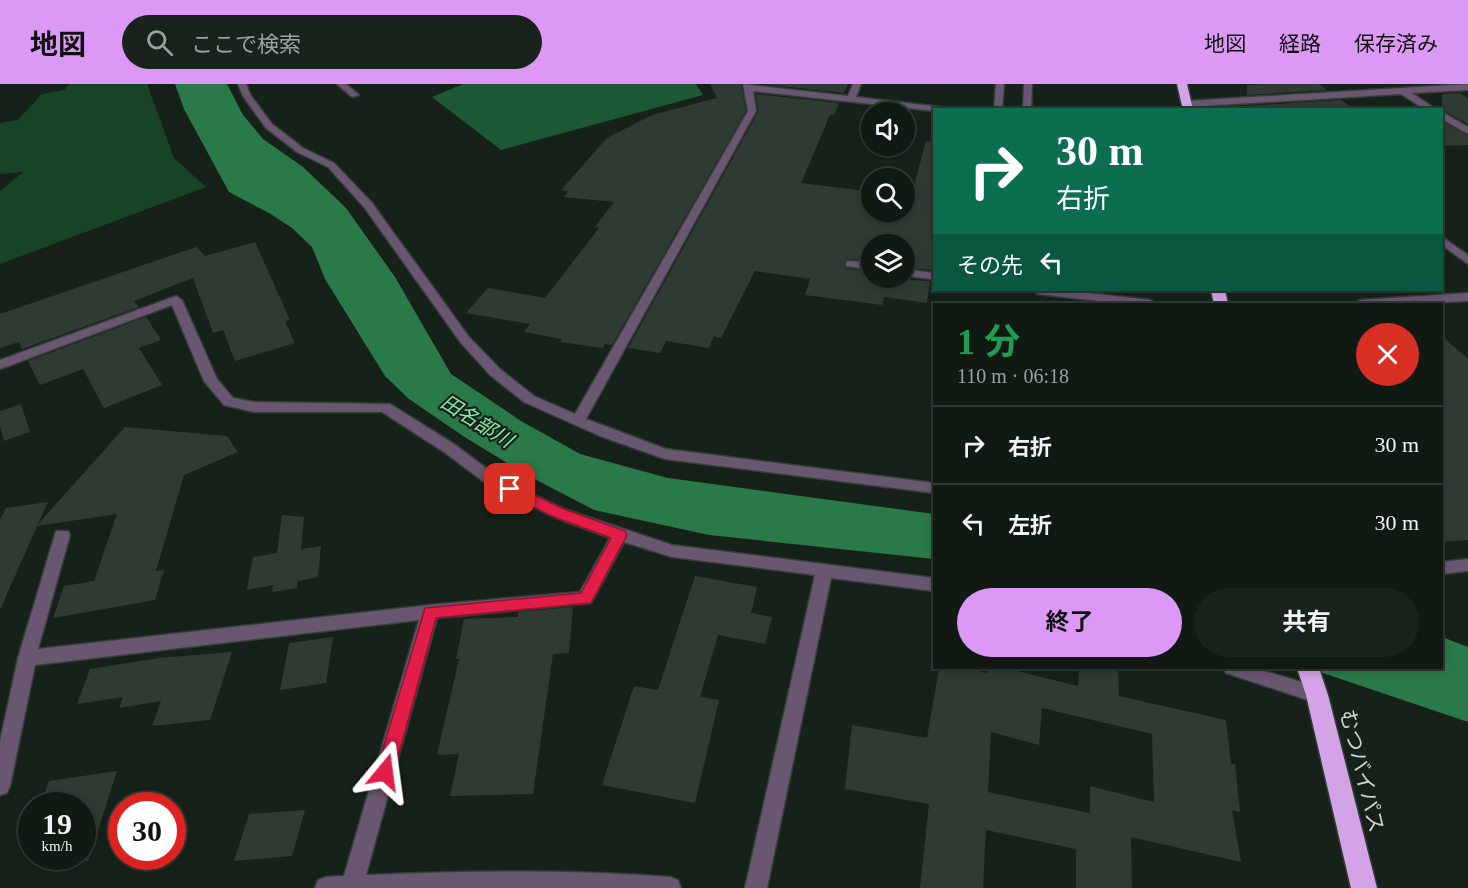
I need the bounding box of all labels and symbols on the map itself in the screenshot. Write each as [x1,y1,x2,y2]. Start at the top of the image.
water label: 田名部川 [437,390,518,453]
pin [484,463,535,514]
street label: むつバイパス [1335,707,1389,835]
position arrow [353,740,417,804]
speed limit sign: 30 [108,792,186,870]

